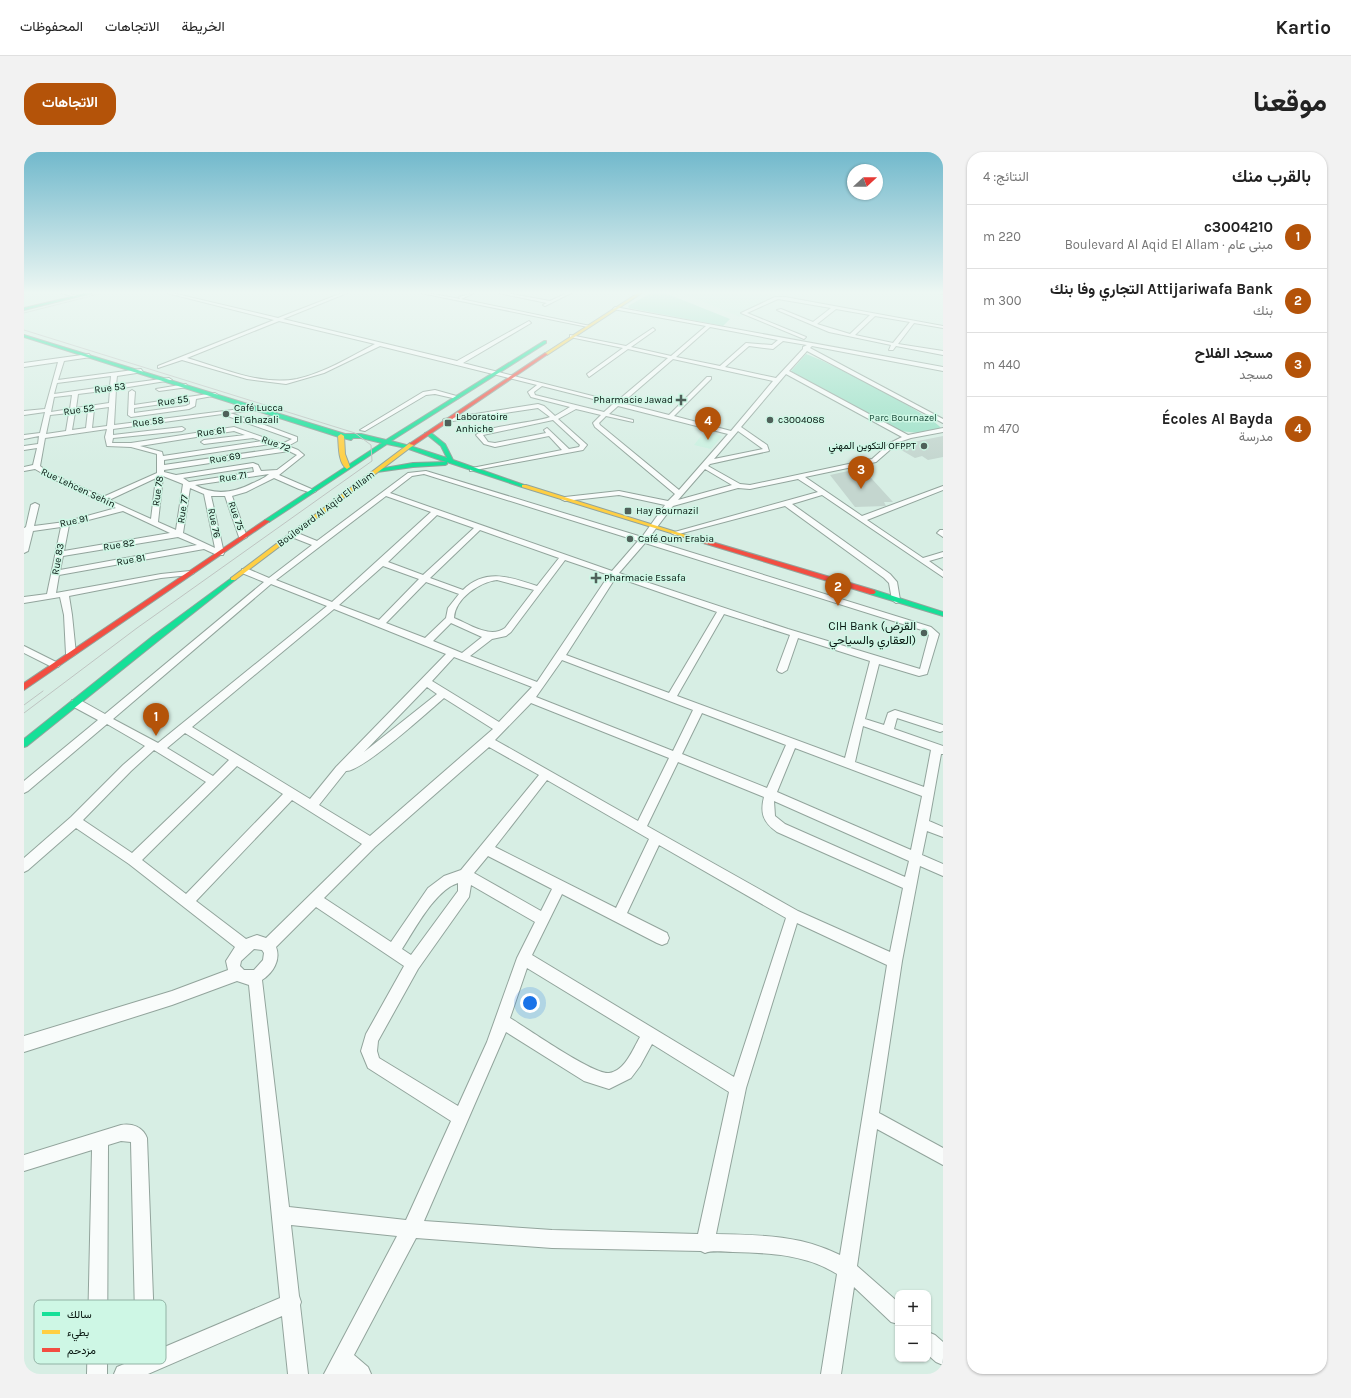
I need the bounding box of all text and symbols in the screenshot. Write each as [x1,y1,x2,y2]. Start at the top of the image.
text: Kartio [1276,17,1331,39]
text: المحفوظات [20,18,83,35]
text: الاتجاهات [105,18,159,35]
text: الخريطة [181,18,225,35]
button: الاتجاهات [24,83,116,125]
text: موقعنا [1253,85,1327,118]
north arrow [847,164,883,200]
text: بالقرب منك [1232,166,1311,186]
text: النتائج: 4 [983,169,1029,184]
text: c3004210 [1204,218,1273,236]
text: 220 m [983,229,1021,244]
text: 1 [1296,229,1300,244]
text: مبنى عام · Boulevard Al Aqid El Allam [1065,237,1273,252]
text: Attijariwafa Bank التجاري وفا بنك [1050,280,1273,298]
text: 300 m [983,293,1021,308]
text: 2 [1294,293,1302,308]
text: بنك [1253,303,1273,318]
text: مسجد الفلاح [1195,344,1273,362]
text: 440 m [983,357,1021,372]
text: 3 [1294,357,1302,372]
text: مسجد [1239,367,1273,382]
street label: Rue 53 [94,380,126,396]
street label: Rue 55 [157,393,190,409]
place label: Pharmacie Jawad [594,394,673,406]
marker: Pharmacie Jawad [676,395,686,405]
street label: Rue 52 [63,402,95,418]
place label: Café Lucca El Ghazali [234,402,283,426]
pin: 4 [695,407,721,440]
marker: Café Lucca El Ghazali [221,409,231,419]
text: Écoles Al Bayda [1162,410,1273,428]
place label: Laboratoire Anhiche [456,411,508,435]
park label: Parc Bournazel [869,412,937,424]
street label: Rue 58 [132,414,164,430]
place label: c3004088 [778,414,825,426]
marker: c3004088 [765,415,775,425]
marker: Laboratoire Anhiche [443,418,453,428]
text: 470 m [983,421,1019,436]
text: 4 [1294,421,1302,436]
street label: Rue 61 [196,424,226,440]
text: مدرسة [1239,429,1273,444]
street label: Rue 72 [260,433,292,455]
place label: التكوين المهني OFPPT [828,440,916,454]
marker: التكوين المهني OFPPT [919,441,929,451]
street label: Rue 69 [209,450,242,466]
pin: 3 [848,456,874,489]
street label: Rue Lehcen Sehin [39,466,117,510]
street label: Boulevard Al Aqid El Allam [275,468,377,550]
street label: Rue 71 [218,469,248,485]
street label: Rue 78 [150,475,166,507]
street label: Rue 77 [175,493,191,524]
street label: Rue 75 [225,500,247,532]
place label: Hay Bournazil [636,505,699,517]
marker: Hay Bournazil [623,506,633,516]
street label: Rue 76 [205,507,223,539]
street label: Rue 91 [59,512,89,530]
place label: Café Oum Erabia [638,533,714,545]
marker: Café Oum Erabia [625,534,635,544]
street label: Rue 82 [102,537,136,553]
street label: Rue 83 [49,542,67,576]
street label: Rue 81 [116,552,146,568]
place label: Pharmacie Essafa [604,572,686,584]
marker: Pharmacie Essafa [591,573,601,583]
pin: 2 [825,573,851,606]
place label: CIH Bank (القرض العقاري والسياحي) [828,619,916,650]
marker: CIH Bank (القرض العقاري والسياحي) [919,628,929,638]
pin: 1 [143,703,169,736]
your location [520,993,540,1013]
map controls [895,1290,931,1362]
button: + [895,1290,931,1326]
legend [34,1300,166,1364]
text: سالك [67,1308,92,1321]
text: بطيء [67,1326,89,1342]
button: − [895,1326,931,1362]
text: مزدحم [67,1344,96,1358]

